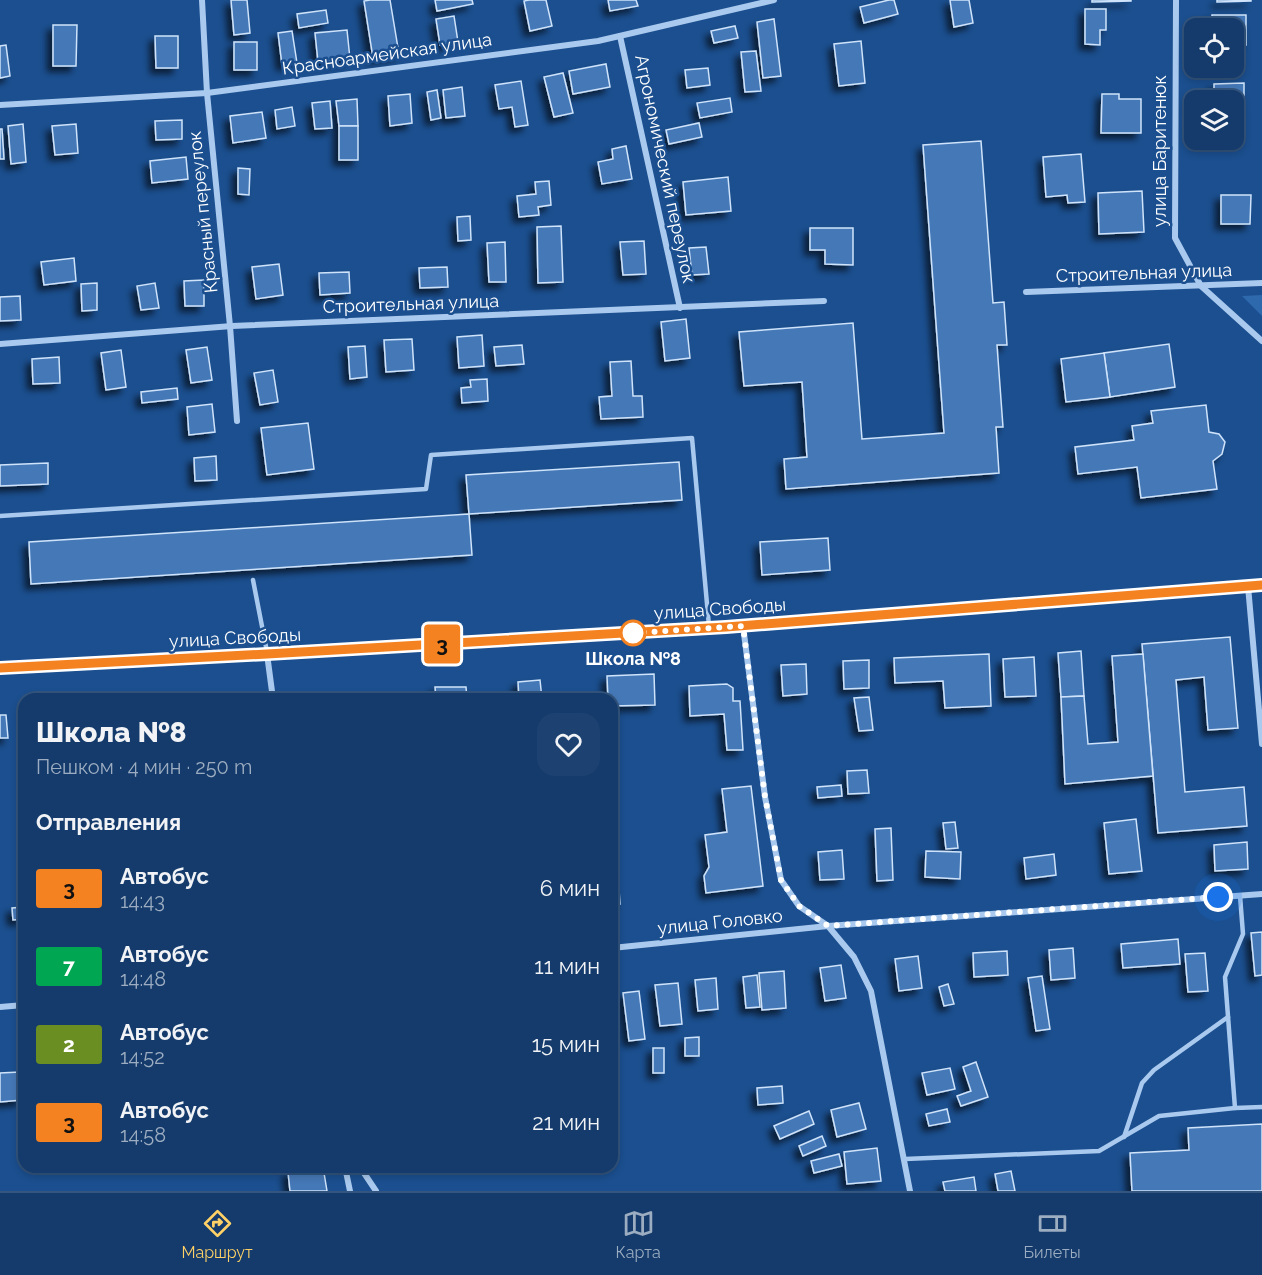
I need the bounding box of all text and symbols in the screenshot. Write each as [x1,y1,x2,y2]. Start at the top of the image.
map controls [1184,18,1244,150]
button: locate [1184,18,1244,78]
street label: Красноармейская улица [281,28,493,79]
street label: Агрономический переулок [631,53,700,285]
street label: улица Баритенюк [1149,75,1170,227]
button: layers [1184,90,1244,150]
street label: Красный переулок [184,130,221,294]
street label: Строительная улица [1056,259,1232,286]
street label: Строительная улица [323,290,499,317]
street label: улица Свободы [653,593,787,624]
marker: Школа №8 [620,620,646,646]
street label: улица Свободы [168,624,302,651]
line badge: 3 [422,624,462,664]
text: 3 [436,632,448,657]
place label: Школа №8 [585,648,681,669]
button: heart [537,713,600,776]
text: Школа №8 [36,716,187,749]
text: Пешком · 4 мин · 250 m [36,755,252,779]
text: Отправления [36,809,181,835]
text: Автобус [120,863,209,889]
text: 6 мин [540,875,600,901]
text: 3 [63,876,75,901]
your location [1203,882,1233,912]
text: 14:43 [120,889,165,913]
street label: улица Головко [656,904,784,939]
text: Автобус [120,941,209,967]
text: 11 мин [534,953,600,979]
text: 7 [63,954,75,979]
text: 14:48 [120,967,166,991]
text: Автобус [120,1019,209,1045]
text: 15 мин [532,1031,600,1057]
text: 2 [63,1032,75,1057]
text: 14:52 [120,1045,165,1069]
text: Автобус [120,1097,209,1123]
text: 21 мин [532,1109,600,1135]
text: 3 [63,1110,75,1135]
text: 14:58 [120,1123,166,1147]
tab: Маршрут [181,1207,253,1262]
tab: Карта [616,1207,661,1262]
tab: Билеты [1024,1207,1081,1262]

